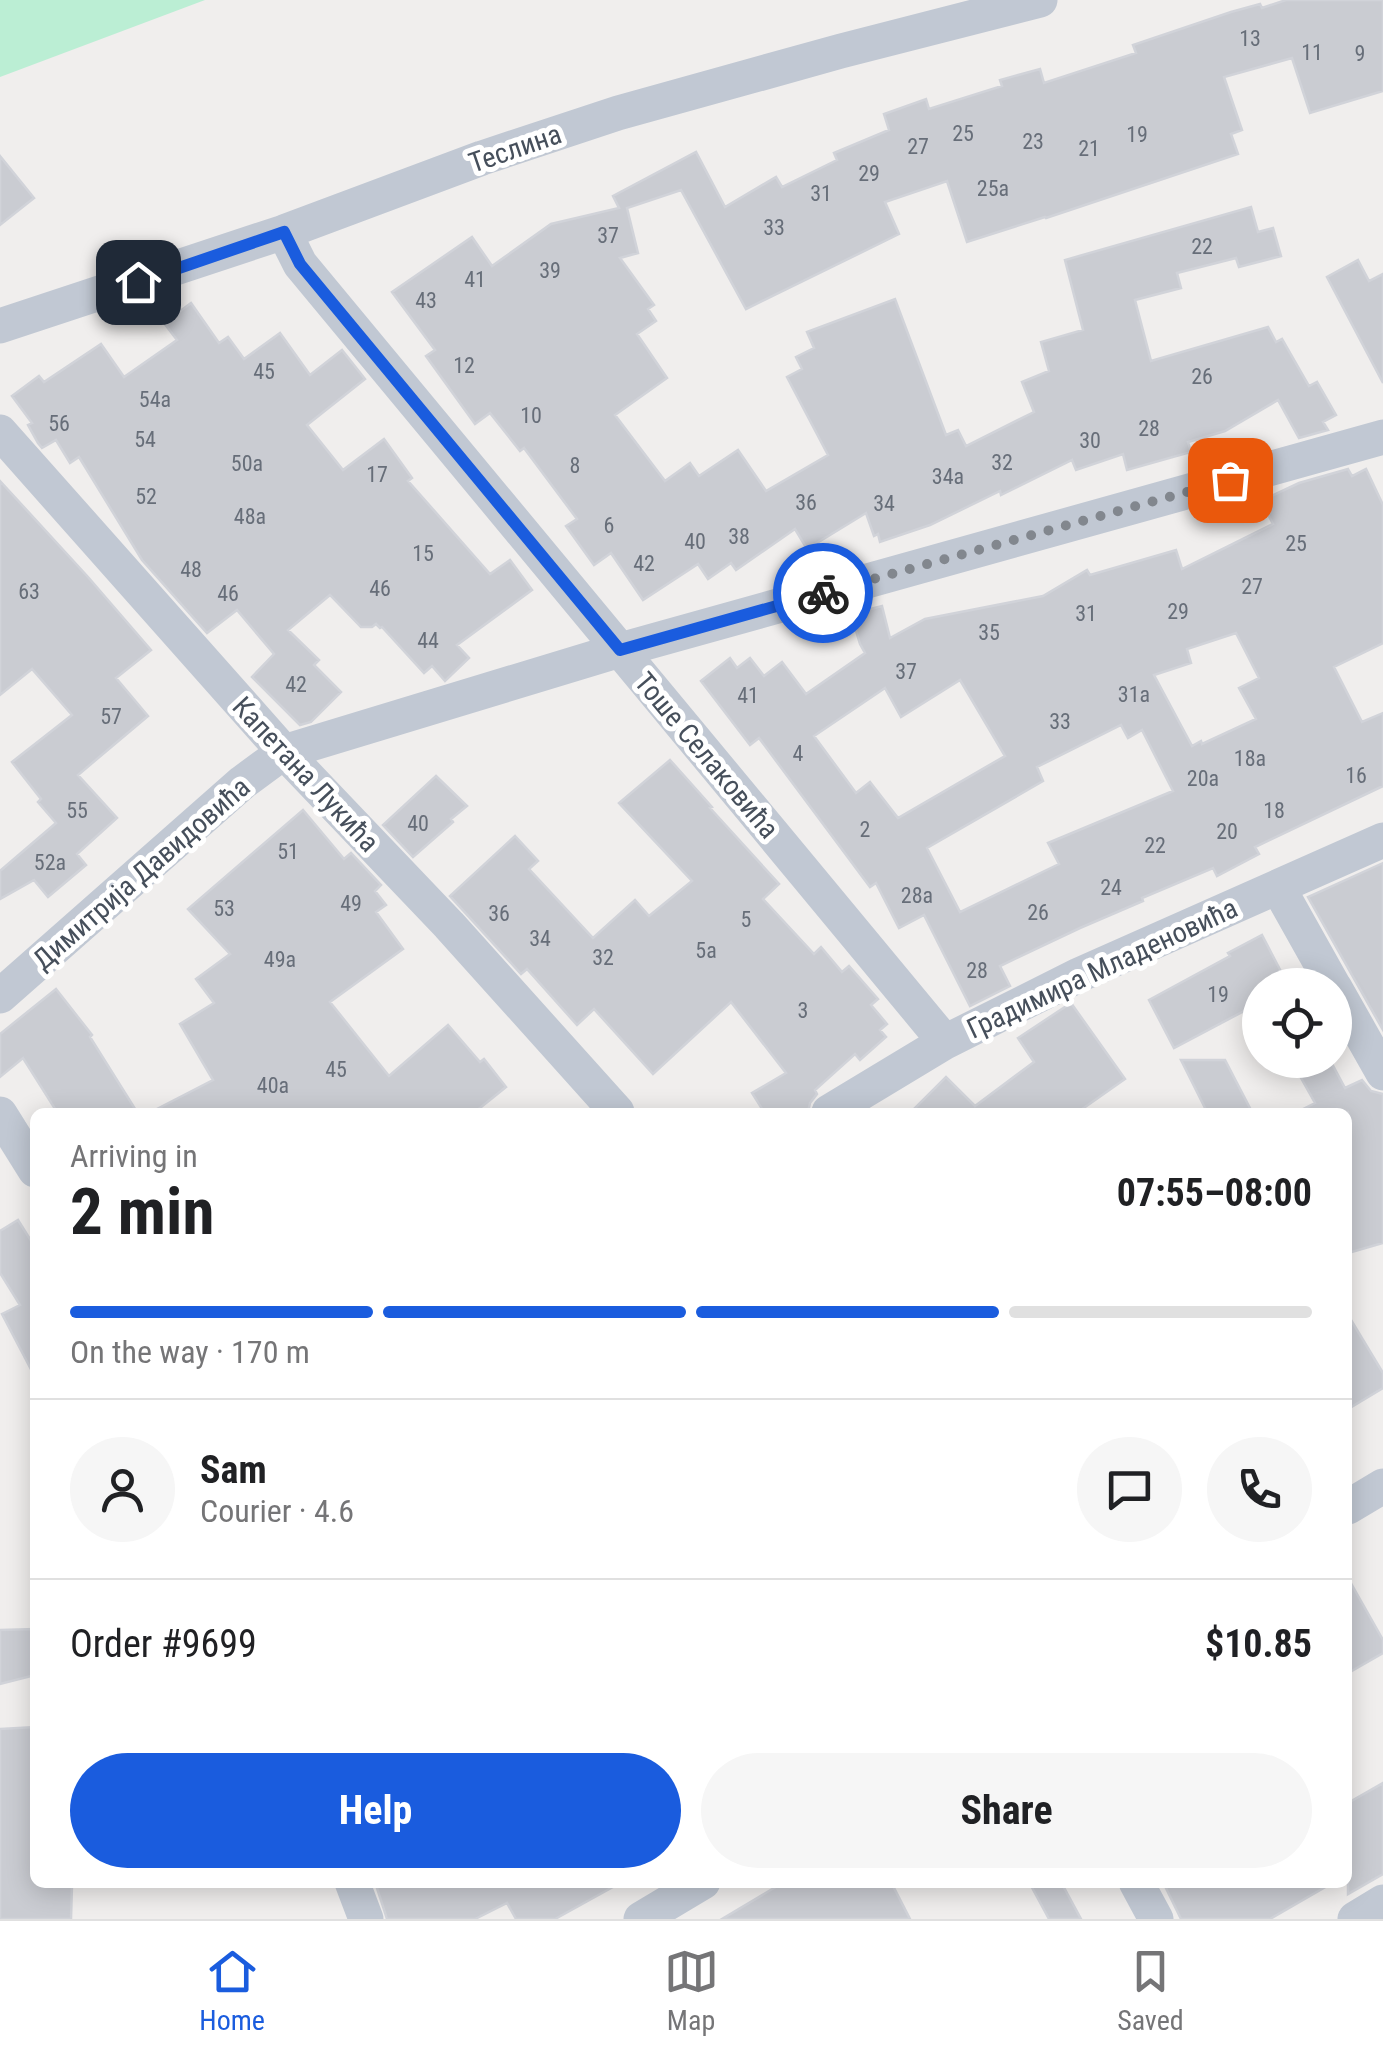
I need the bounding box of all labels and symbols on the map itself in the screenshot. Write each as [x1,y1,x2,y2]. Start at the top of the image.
house number: 13 [1239,26,1261,51]
house number: 11 [1301,40,1323,65]
house number: 9 [1355,41,1365,66]
street label: Теслина [465,117,566,180]
house number: 25 [952,121,974,146]
house number: 19 [1126,122,1148,147]
house number: 23 [1022,129,1044,154]
house number: 27 [907,134,929,159]
house number: 21 [1078,136,1100,161]
house number: 29 [858,161,880,186]
house number: 25a [977,176,1009,201]
house number: 31 [810,181,832,206]
house number: 33 [763,215,785,240]
house number: 37 [597,223,619,248]
house number: 22 [1191,234,1213,259]
pin [96,240,181,325]
house number: 39 [539,258,561,283]
house number: 41 [464,267,486,292]
house number: 43 [415,288,437,313]
house number: 12 [453,353,475,378]
house number: 45 [253,359,275,384]
house number: 26 [1191,364,1213,389]
house number: 54a [139,387,171,412]
house number: 10 [520,403,542,428]
house number: 56 [48,411,70,436]
house number: 28 [1138,416,1160,441]
house number: 54 [134,427,156,452]
house number: 30 [1079,428,1101,453]
pin [1188,438,1273,523]
house number: 32 [991,450,1013,475]
house number: 50a [231,451,263,476]
house number: 8 [570,453,580,478]
house number: 17 [366,462,388,487]
house number: 34a [932,464,964,489]
house number: 52 [135,484,157,509]
house number: 36 [795,490,817,515]
house number: 34 [873,491,895,516]
house number: 48a [234,504,266,529]
house number: 6 [604,513,614,538]
house number: 38 [728,524,750,549]
house number: 40 [684,529,706,554]
house number: 25 [1285,531,1307,556]
house number: 15 [412,541,434,566]
courier [773,543,873,643]
house number: 42 [633,551,655,576]
house number: 48 [180,557,202,582]
house number: 27 [1241,574,1263,599]
house number: 46 [369,576,391,601]
house number: 63 [18,579,40,604]
house number: 46 [217,581,239,606]
house number: 29 [1167,599,1189,624]
house number: 31 [1075,601,1097,626]
house number: 35 [978,620,1000,645]
house number: 44 [417,628,439,653]
house number: 37 [895,659,917,684]
street label: Тоше Селаковића [628,666,786,845]
house number: 42 [285,672,307,697]
house number: 31a [1118,682,1150,707]
house number: 41 [737,683,759,708]
street label: Капетана Лукића [226,690,386,859]
house number: 57 [100,704,122,729]
house number: 33 [1049,709,1071,734]
house number: 4 [793,741,804,766]
house number: 18a [1234,746,1266,771]
house number: 16 [1345,763,1367,788]
house number: 20a [1187,766,1219,791]
street label: Димитрија Давидовића [26,770,256,976]
house number: 55 [66,798,88,823]
house number: 18 [1263,798,1285,823]
house number: 40 [407,811,429,836]
house number: 2 [860,817,870,842]
house number: 20 [1216,819,1238,844]
house number: 22 [1144,833,1166,858]
house number: 51 [277,839,299,864]
house number: 52a [34,850,66,875]
house number: 24 [1100,875,1122,900]
house number: 28a [901,883,933,908]
house number: 49 [340,891,362,916]
street label: Градимира Младеновића [962,891,1243,1046]
house number: 53 [213,896,235,921]
house number: 26 [1027,900,1049,925]
house number: 36 [488,901,510,926]
house number: 5 [741,907,751,932]
house number: 34 [529,926,551,951]
house number: 5a [695,938,717,963]
house number: 32 [592,945,614,970]
house number: 49a [264,947,296,972]
house number: 28 [966,958,988,983]
house number: 19 [1207,982,1229,1007]
house number: 3 [798,998,808,1023]
house number: 45 [325,1057,347,1082]
house number: 40a [257,1073,289,1098]

